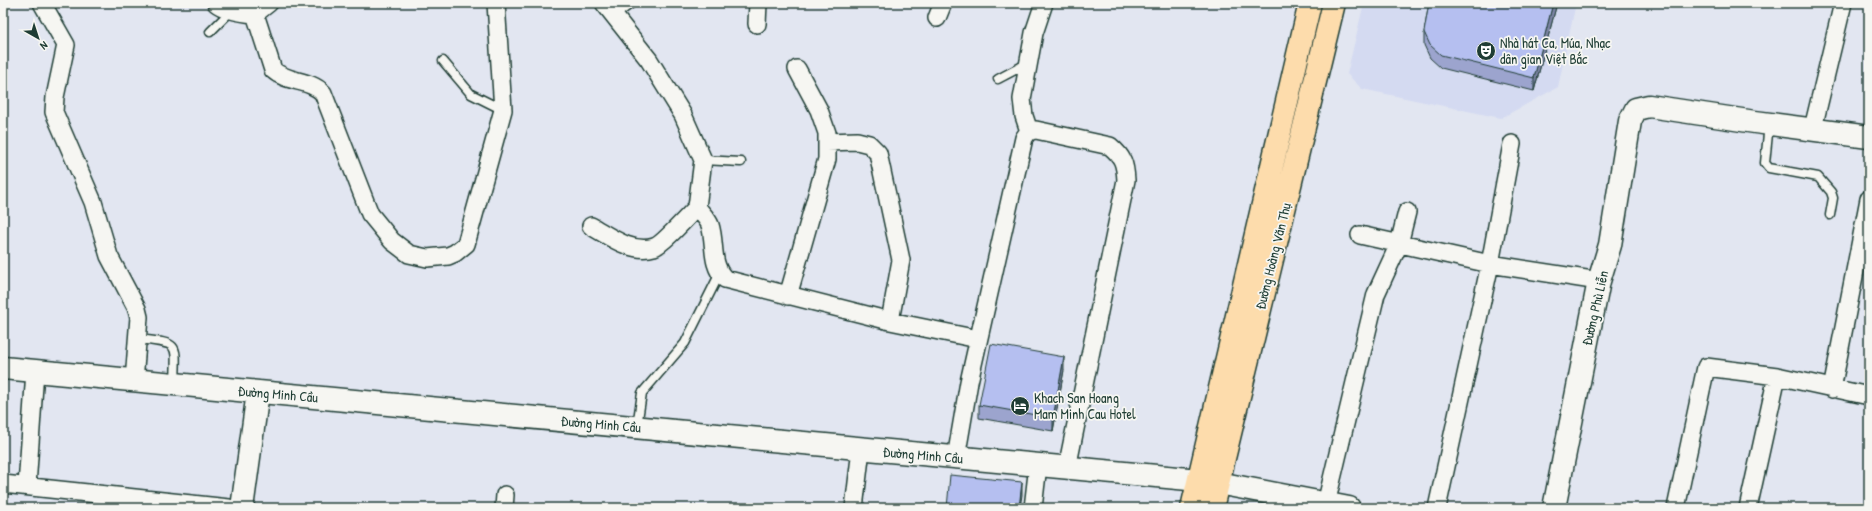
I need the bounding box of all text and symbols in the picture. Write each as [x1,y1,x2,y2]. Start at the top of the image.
north arrow [18,18,58,58]
place label: Nhà hát Ca, Múa, Nhạc dân gian Việt Bắc [1500,33,1611,69]
text: N [38,38,51,53]
theatre icon: Nhà hát Ca, Múa, Nhạc dân gian Việt Bắc [1475,40,1497,62]
street label: Đường Hoàng Văn Thụ [1250,200,1296,311]
street label: Đường Phù Liễn [1577,269,1613,347]
street label: Đường Minh Cầu [237,381,319,407]
place label: Khach San Hoang Mam Minh Cau Hotel [1034,388,1136,423]
hotel icon: Khach San Hoang Mam Minh Cau Hotel [1009,395,1031,417]
street label: Đường Minh Cầu [560,411,642,437]
street label: Đường Minh Cầu [882,442,964,468]

